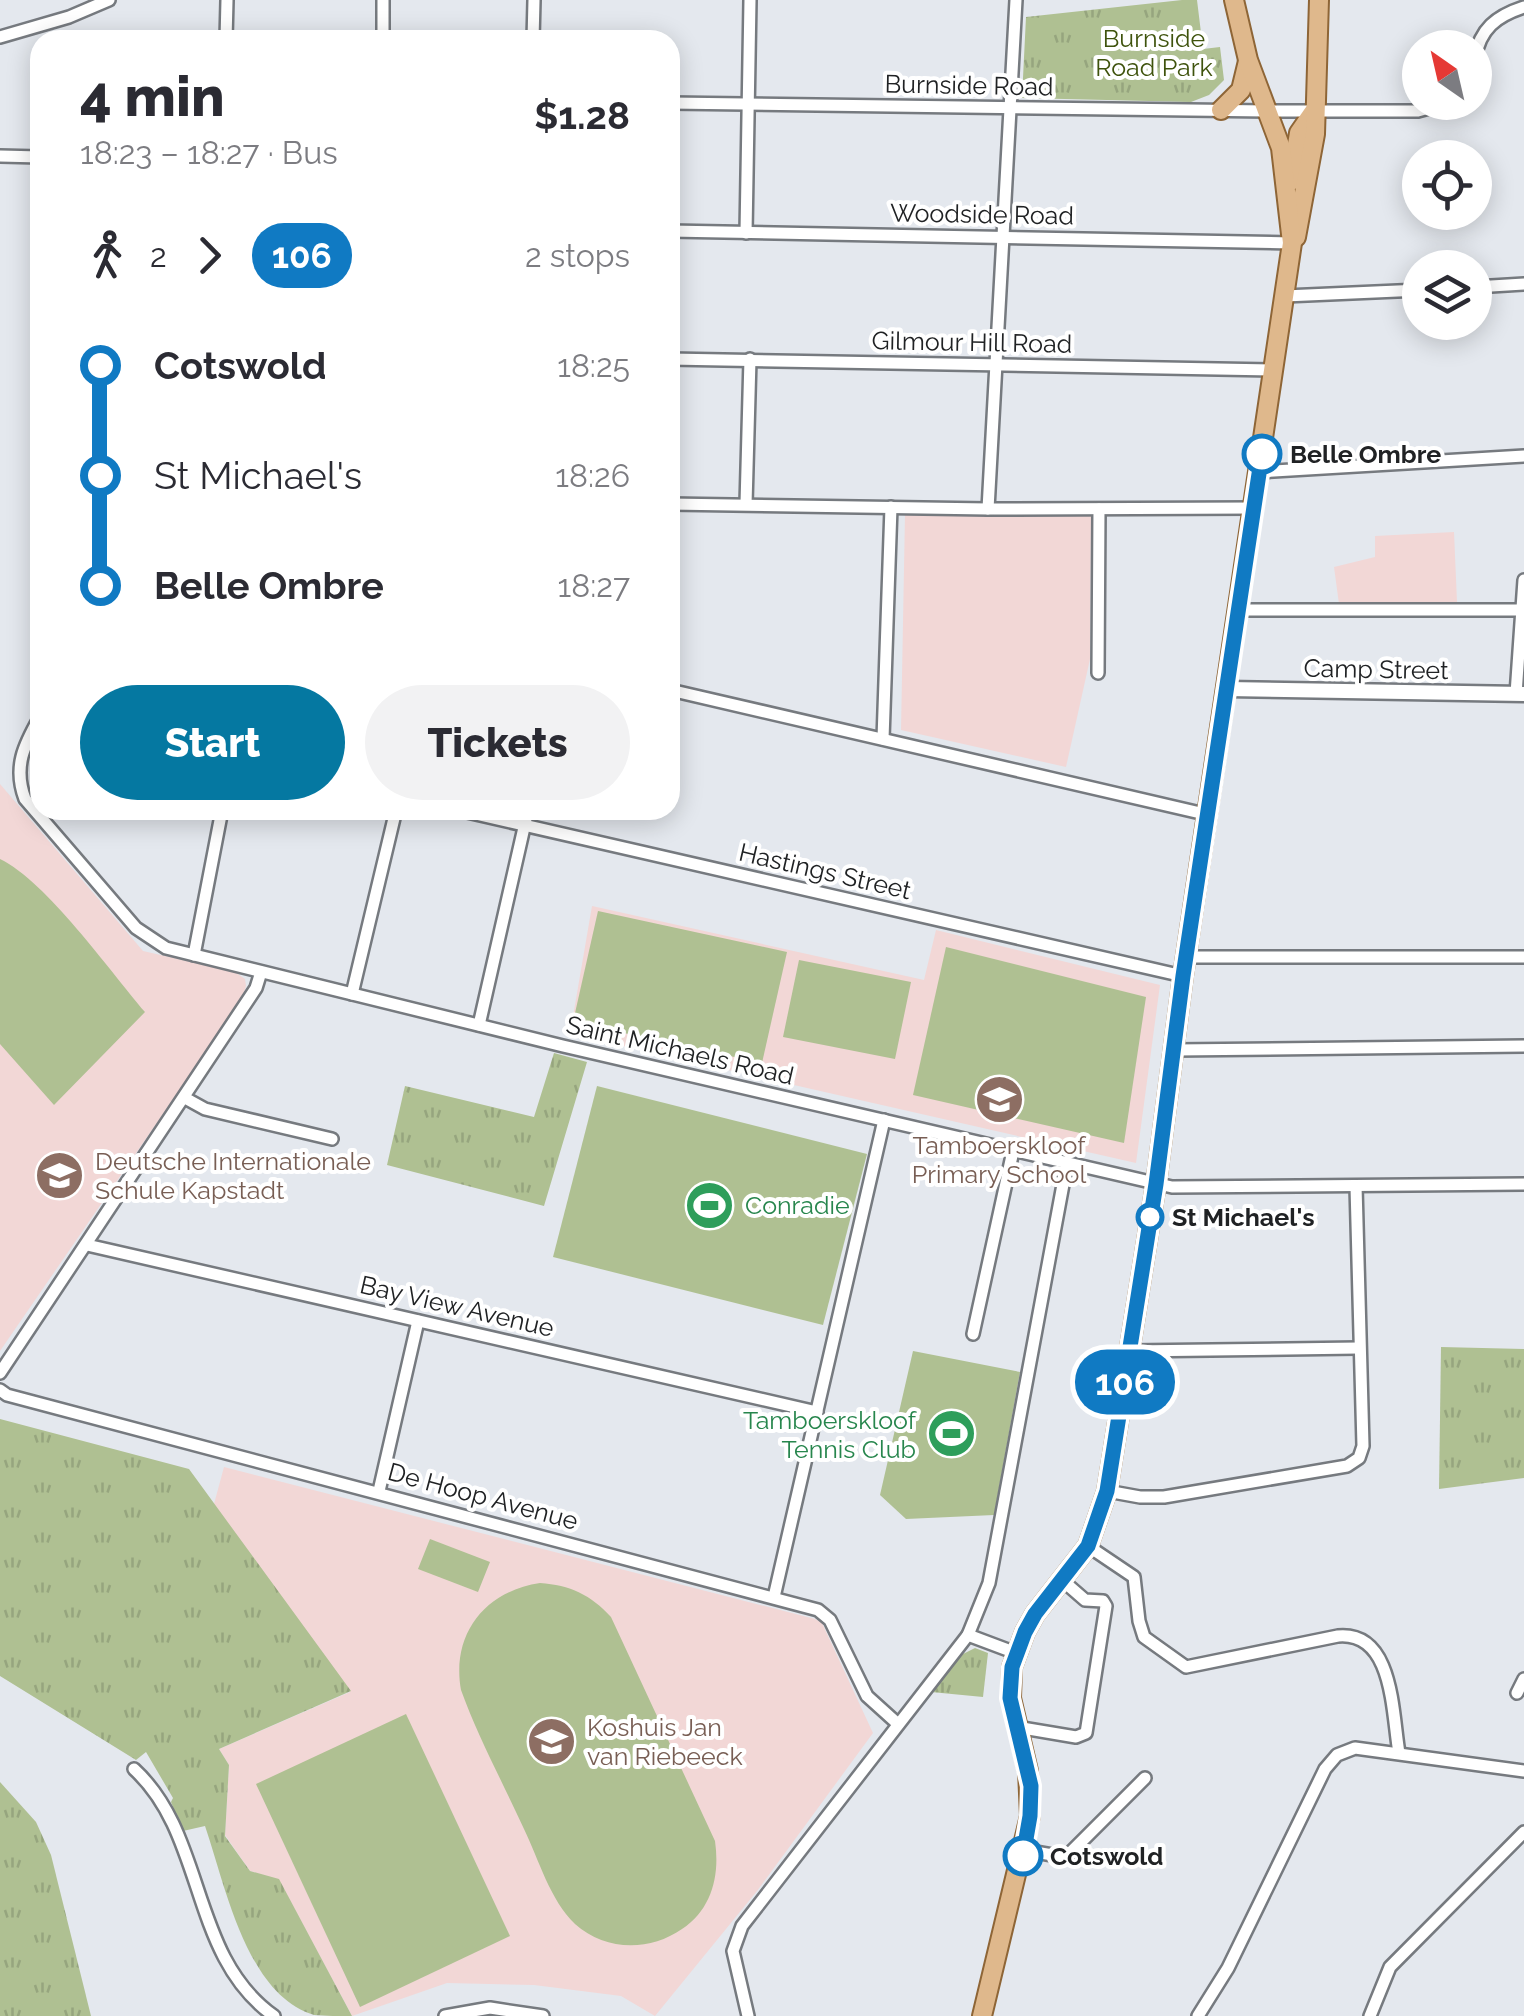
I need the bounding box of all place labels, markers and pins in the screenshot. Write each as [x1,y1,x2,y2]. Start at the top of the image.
marker: Belle Ombre [1243,435,1281,473]
place label: Belle Ombre [1290,439,1441,469]
school or university icon: Tamboerskloof Primary School [973,1073,1025,1125]
place label: Tamboerskloof Primary School [912,1130,1087,1189]
place label: Deutsche Internationale Schule Kapstadt [95,1146,371,1205]
school or university icon: Deutsche Internationale Schule Kapstadt [34,1149,86,1201]
sports icon: Conradie [684,1179,736,1231]
place label: Conradie [745,1190,850,1220]
place label: St Michael's [1172,1202,1315,1232]
marker: St Michael's [1137,1204,1163,1230]
place label: Tamboerskloof Tennis Club [743,1405,918,1464]
sports icon: Tamboerskloof Tennis Club [925,1408,977,1460]
place label: Koshuis Jan van Riebeeck [587,1712,743,1771]
school or university icon: Koshuis Jan van Riebeeck [526,1715,578,1767]
marker: Cotswold [1004,1837,1042,1875]
place label: Cotswold [1050,1841,1163,1871]

